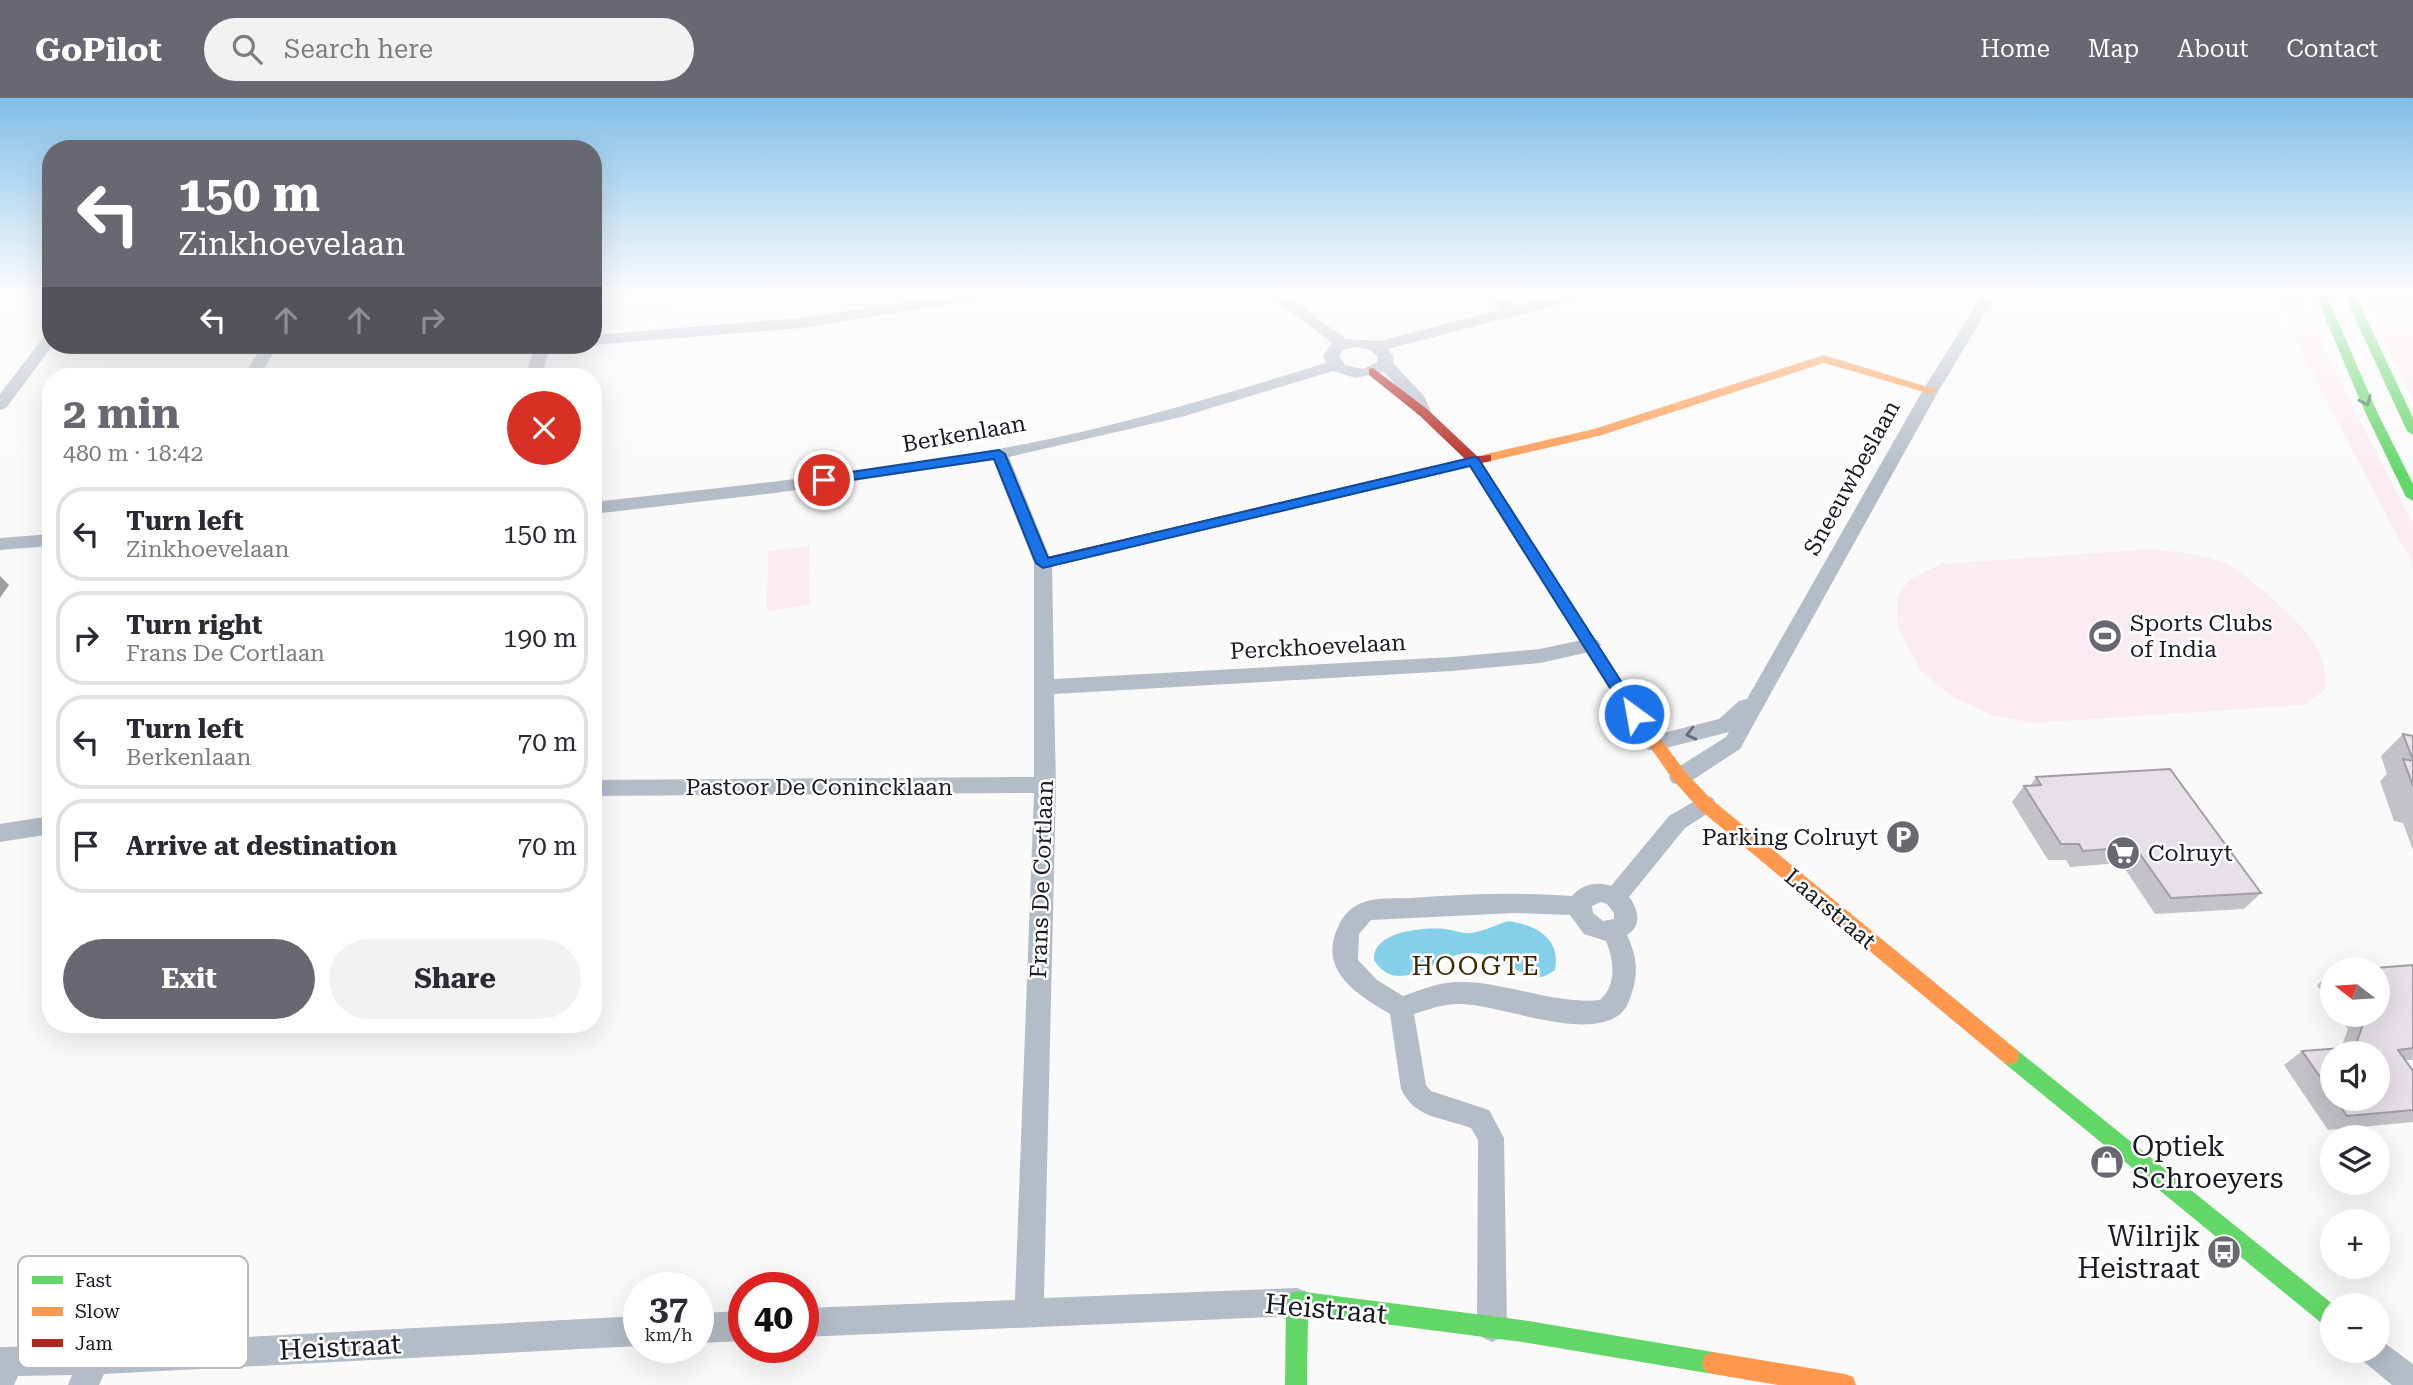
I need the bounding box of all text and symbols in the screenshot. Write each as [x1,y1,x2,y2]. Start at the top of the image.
search box [204,18,694,81]
text: GoPilot [35,30,162,69]
icon: search [228,30,266,68]
text: Search here [284,34,433,64]
text: Home [1980,35,2050,63]
text: Map [2088,35,2139,63]
text: About [2177,35,2248,63]
text: Contact [2286,35,2378,63]
text: 150 m [178,166,320,223]
icon: left [63,168,154,259]
text: Zinkhoevelaan [178,225,405,263]
icon: left [194,301,232,339]
icon: ahead [267,301,305,339]
icon: ahead [340,301,378,339]
icon: right [413,301,451,339]
text: 2 min [63,389,180,438]
button: close [507,391,581,465]
one-way arrow [2358,394,2372,406]
street label: Sneeuwbeslaan [1798,396,1906,560]
street label: Berkenlaan [900,410,1028,458]
text: 480 m · 18:42 [63,440,203,467]
pin [794,450,854,510]
icon: arrive [805,461,843,499]
text: Turn left [126,506,244,536]
icon: left [67,515,105,553]
text: 150 m [503,519,577,549]
text: Zinkhoevelaan [126,536,289,563]
text: Turn right [126,610,262,640]
place label: Sports Clubs of India [2130,610,2272,663]
sports icon: Sports Clubs of India [2086,617,2124,655]
icon: right [67,619,105,657]
text: 190 m [503,623,577,653]
street label: Perckhoevelaan [1229,629,1407,665]
text: Frans De Cortlaan [126,640,325,667]
position arrow [1597,677,1671,751]
text: Turn left [126,714,244,744]
icon: left [67,723,105,761]
one-way arrow [1685,726,1697,740]
text: 70 m [518,727,577,757]
text: Berkenlaan [126,744,251,771]
street label: Pastoor De Conincklaan [685,774,953,801]
street label: Frans De Cortlaan [1025,779,1059,979]
parking icon: Parking Colruyt [1884,818,1922,856]
place label: Parking Colruyt [1702,824,1878,851]
icon: arrive [67,827,105,865]
text: Arrive at destination [126,831,397,861]
text: 70 m [518,831,577,861]
supermarket icon: Colruyt [2104,834,2142,872]
place label: Colruyt [2148,840,2233,867]
street label: Laarstraat [1779,863,1881,955]
button: Exit [63,939,315,1019]
button: Share [329,939,581,1019]
district label: HOOGTE [1411,951,1541,981]
north arrow [2320,957,2390,1027]
map controls [2320,957,2390,1363]
button: sound [2320,1041,2390,1111]
button: layers [2320,1125,2390,1195]
place label: Optiek Schroeyers [2132,1130,2283,1195]
shop icon: Optiek Schroeyers [2088,1143,2126,1181]
button: + [2320,1209,2390,1279]
place label: Wilrijk Heistraat [2077,1220,2200,1285]
bus stop icon: Wilrijk Heistraat [2205,1233,2243,1271]
legend [18,1256,248,1368]
text: Fast [75,1269,112,1292]
speed limit sign: 40 [728,1272,819,1363]
street label: Heistraat [1263,1287,1389,1331]
text: 37 [649,1288,688,1329]
button: − [2320,1293,2390,1363]
text: Slow [75,1300,120,1323]
text: km/h [644,1324,693,1345]
street label: Heistraat [278,1327,402,1367]
text: Jam [75,1332,113,1355]

